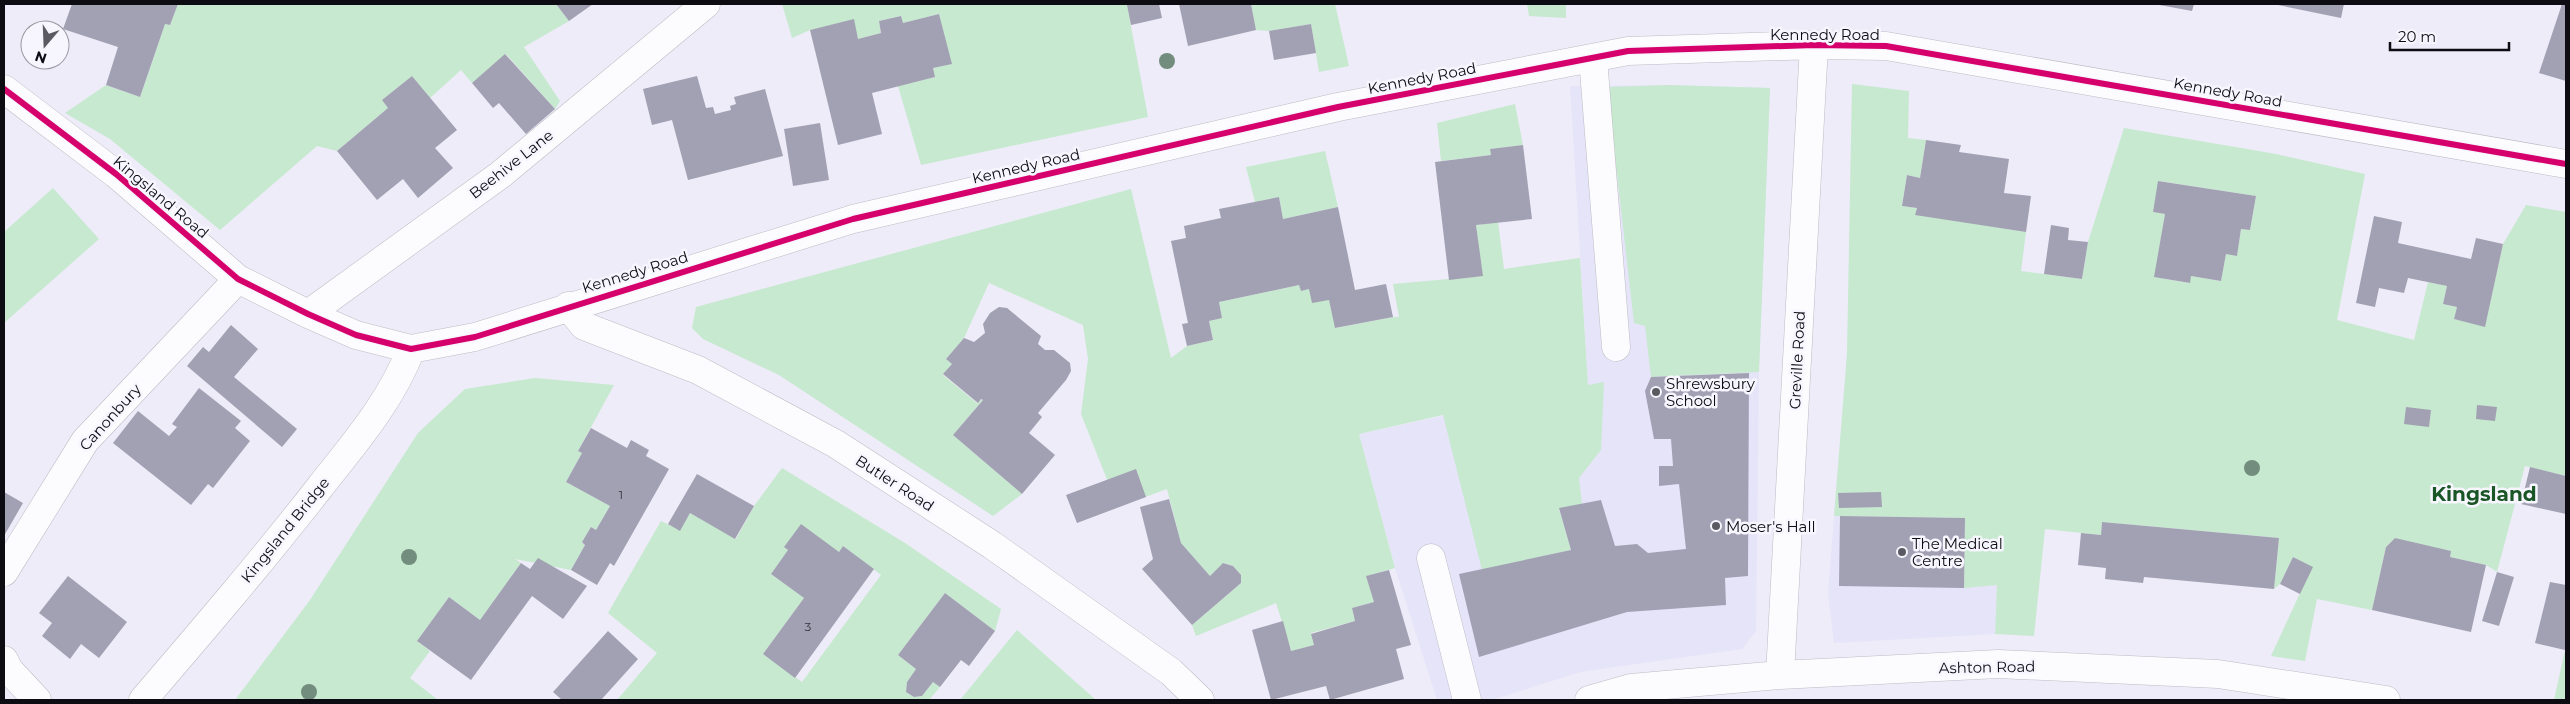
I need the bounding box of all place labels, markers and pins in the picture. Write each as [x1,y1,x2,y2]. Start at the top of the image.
place label: Shrewsbury School [1666,374,1756,410]
marker: Shrewsbury School [1650,386,1662,398]
place label: Moser's Hall [1726,517,1816,536]
marker: Moser's Hall [1710,520,1722,532]
place label: The Medical Centre [1912,534,2003,570]
marker: The Medical Centre [1896,546,1908,558]

